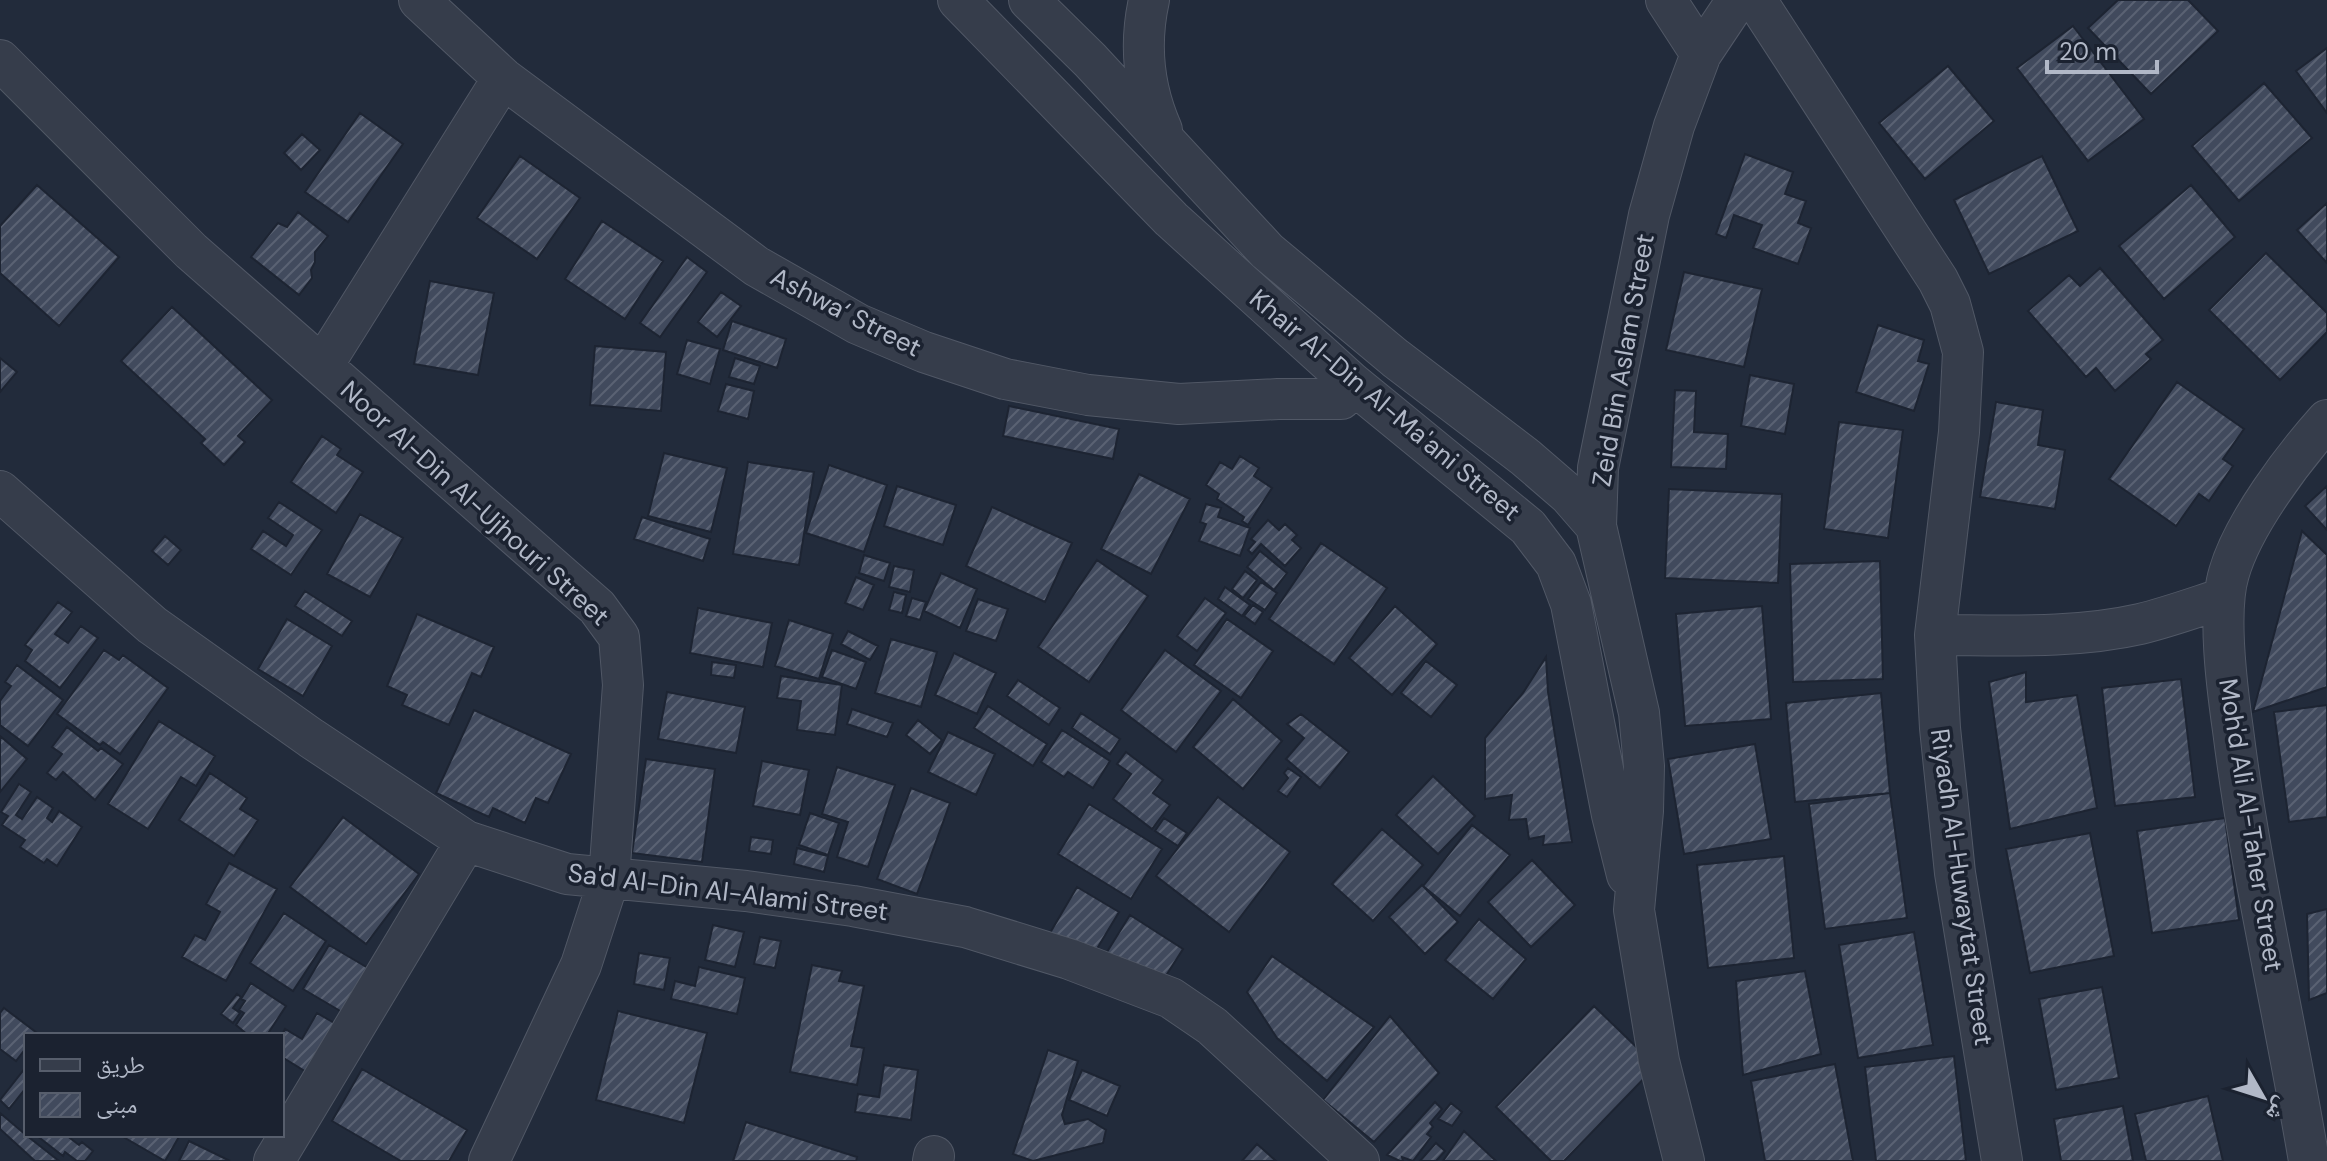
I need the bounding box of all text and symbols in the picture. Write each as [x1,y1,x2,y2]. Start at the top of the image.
scale bar [2047,24,2157,74]
text: 20 m [2059,36,2117,67]
street label: Zeid Bin Aslam Street [1584,231,1662,489]
street label: Ashwa‘ Street [765,259,927,365]
street label: Khair Al-Din Al-Ma'ani Street [1243,282,1527,528]
street label: Noor Al-Din Al-Ujhouri Street [333,373,617,633]
street label: Moh'd Ali Al-Taher Street [2211,676,2291,974]
street label: Riyadh Al-Huwaytat Street [1923,726,2001,1048]
street label: Sa'd Al-Din Al-Alami Street [566,855,890,929]
legend [24,1033,284,1137]
text: طريق [96,1049,145,1080]
north arrow [2223,1057,2303,1137]
text: مبنى [96,1089,137,1120]
text: ش [2260,1091,2297,1127]

